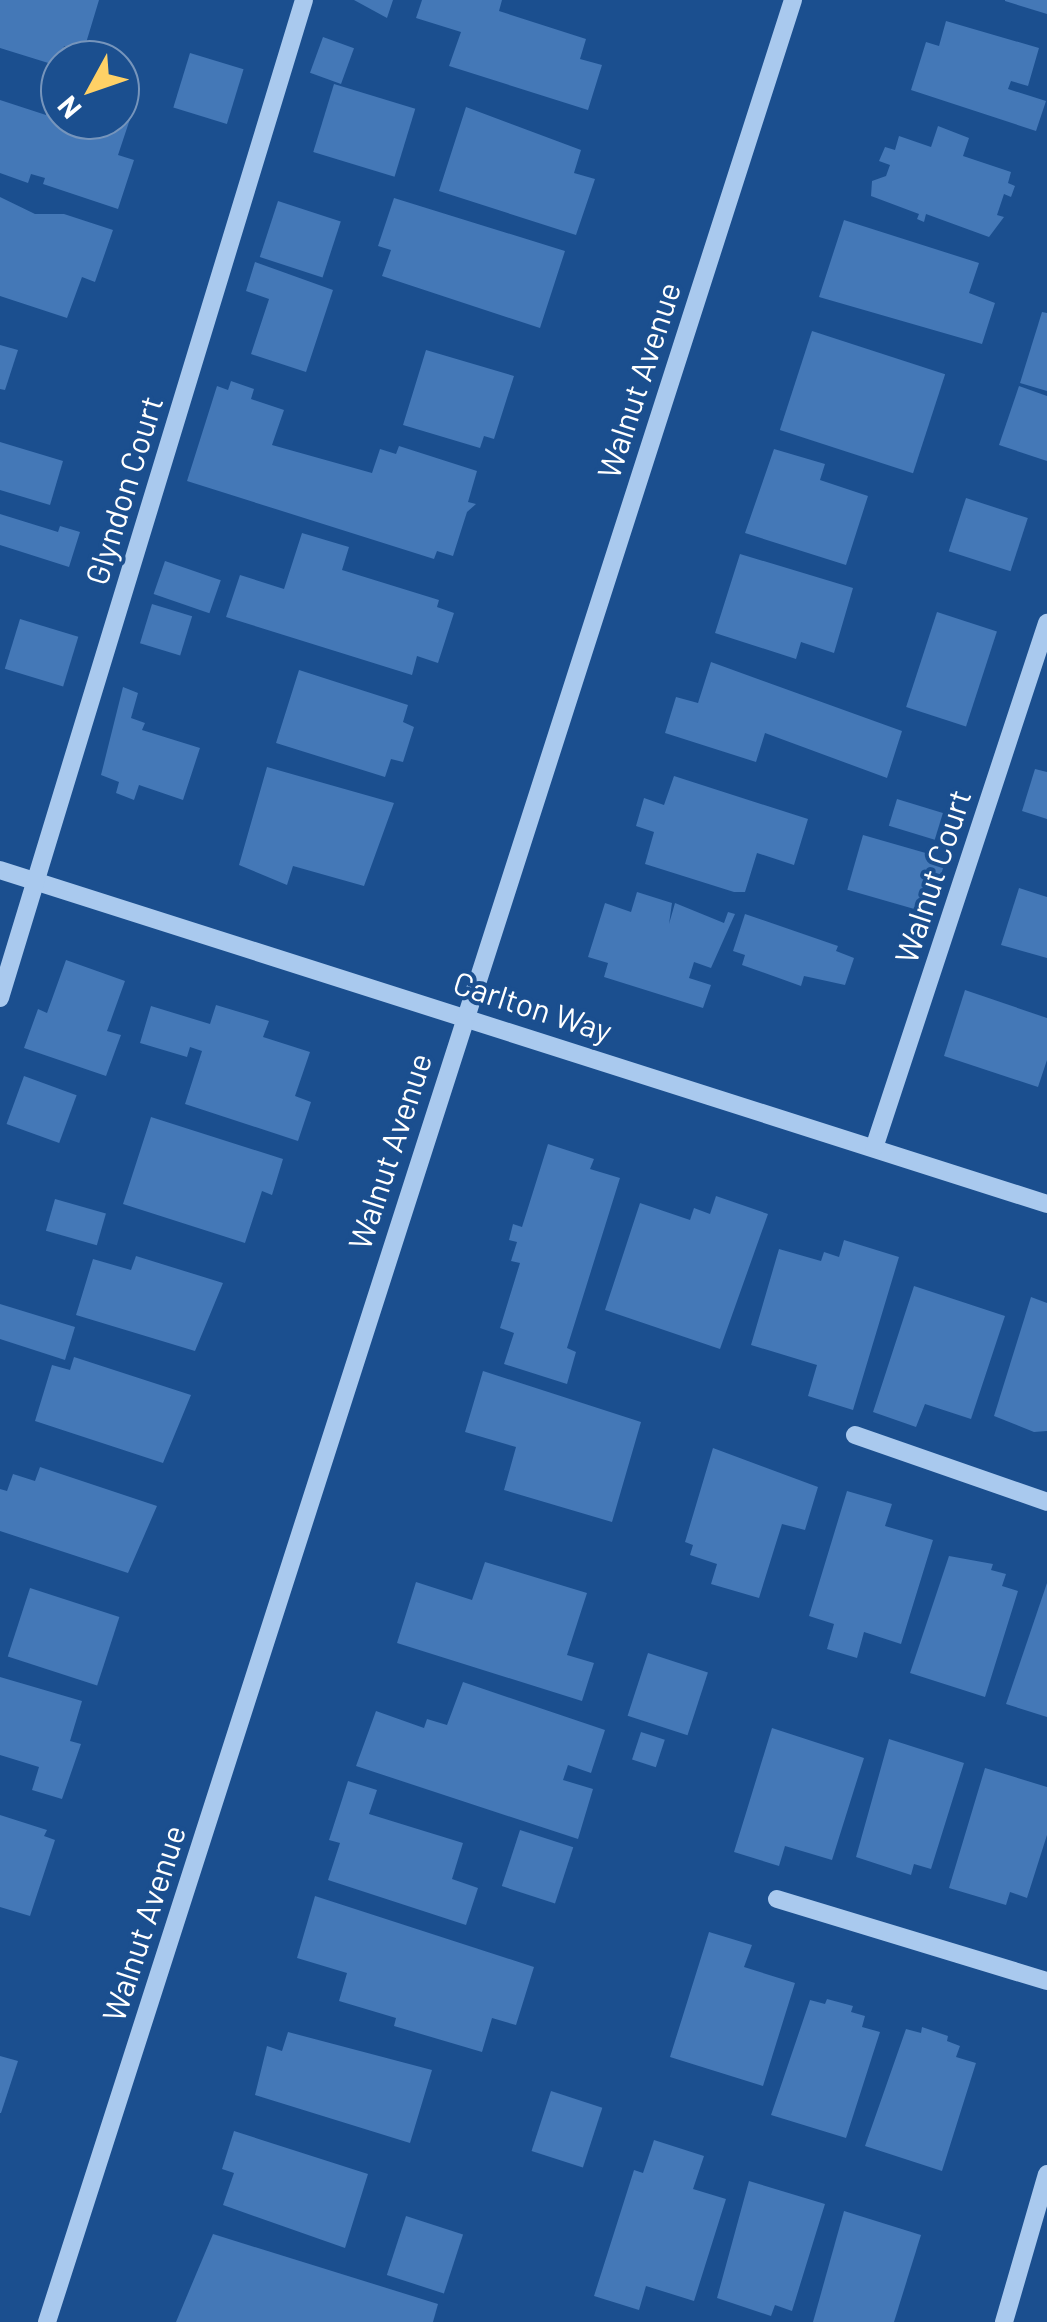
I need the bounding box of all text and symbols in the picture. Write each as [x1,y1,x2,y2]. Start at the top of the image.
north arrow [40,40,140,140]
text: N [50,90,88,126]
street label: Walnut Avenue [588,277,688,483]
street label: Glyndon Court [76,391,170,589]
street label: Walnut Court [886,784,978,968]
street label: Carlton Way [449,962,617,1050]
street label: Walnut Avenue [339,1048,439,1254]
street label: Walnut Avenue [93,1820,193,2026]

